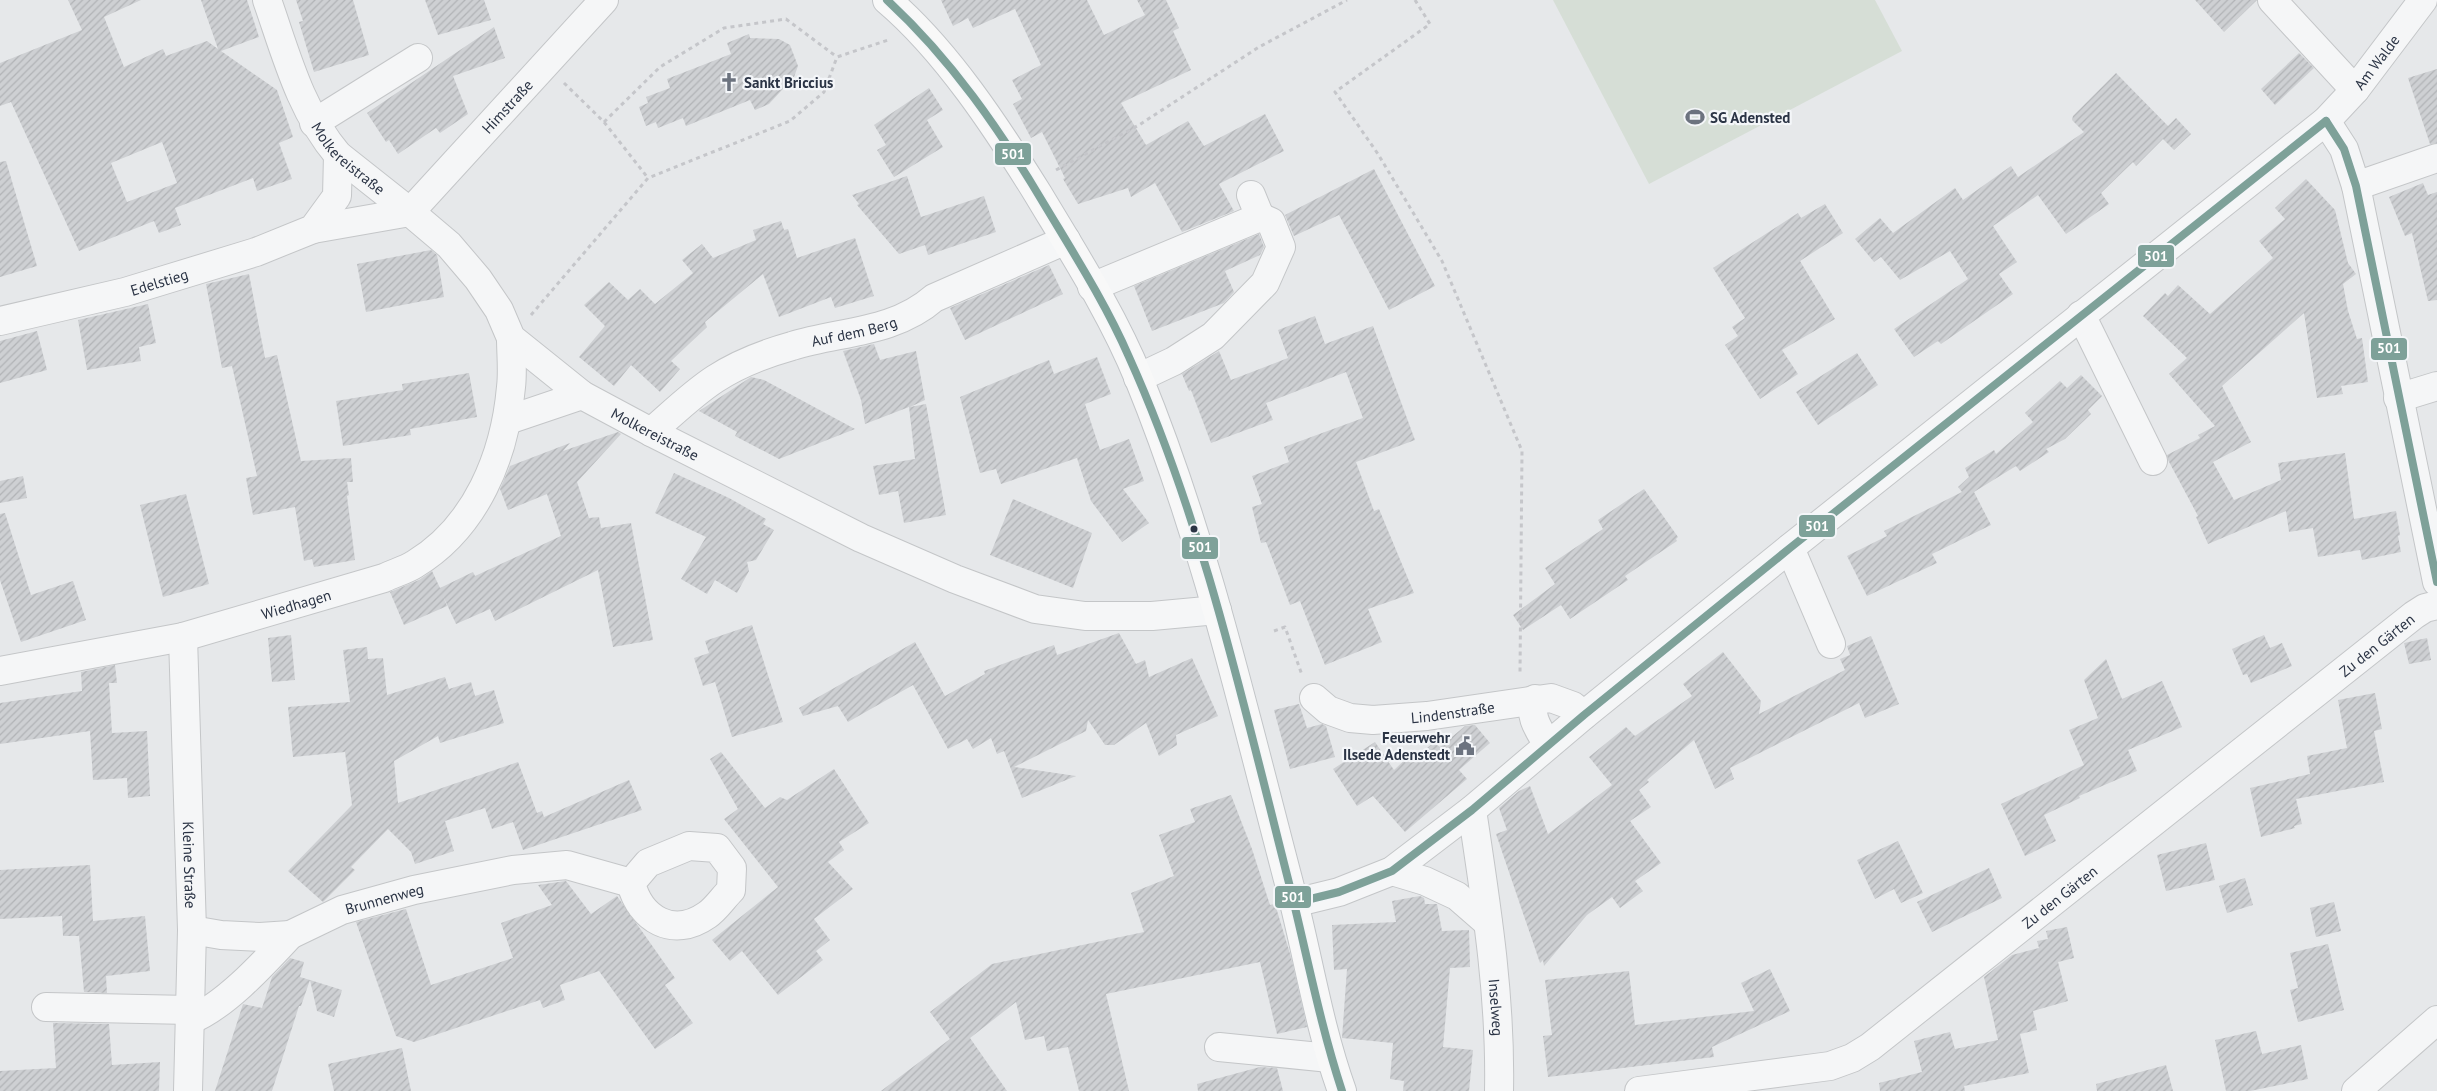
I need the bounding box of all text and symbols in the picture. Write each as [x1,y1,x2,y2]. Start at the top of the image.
street label: Am Walde [2349,31,2403,93]
church icon: Sankt Briccius [718,71,740,93]
place label: Sankt Briccius [744,73,833,92]
street label: Himstraße [477,75,536,137]
sports icon: SG Adensted [1684,106,1706,128]
place label: SG Adensted [1710,108,1790,127]
street label: Molkereistraße [308,118,389,198]
line badge: 501 [994,142,1032,166]
text: 501 [1001,145,1025,163]
line badge: 501 [2137,244,2175,268]
text: 501 [2144,247,2168,265]
street label: Edelstieg [128,264,190,299]
street label: Auf dem Berg [809,312,899,350]
line badge: 501 [2370,337,2408,361]
text: 501 [2377,339,2401,357]
street label: Molkereistraße [608,403,702,464]
line badge: 501 [1798,514,1836,538]
text: 501 [1805,517,1829,535]
unlabelled marker [1189,524,1199,534]
line badge: 501 [1181,536,1219,560]
text: 501 [1188,538,1212,556]
street label: Wiedhagen [259,585,333,623]
street label: Zu den Gärten [2335,609,2418,680]
street label: Lindenstraße [1410,697,1496,727]
place label: Feuerwehr Ilsede Adenstedt [1343,728,1451,764]
public building icon: Feuerwehr Ilsede Adenstedt [1454,735,1476,757]
street label: Kleine Straße [179,821,201,909]
street label: Zu den Gärten [2018,861,2101,932]
street label: Brunnenweg [343,879,425,918]
line badge: 501 [1274,885,1312,909]
text: 501 [1281,888,1305,906]
street label: Inselweg [1485,978,1508,1036]

